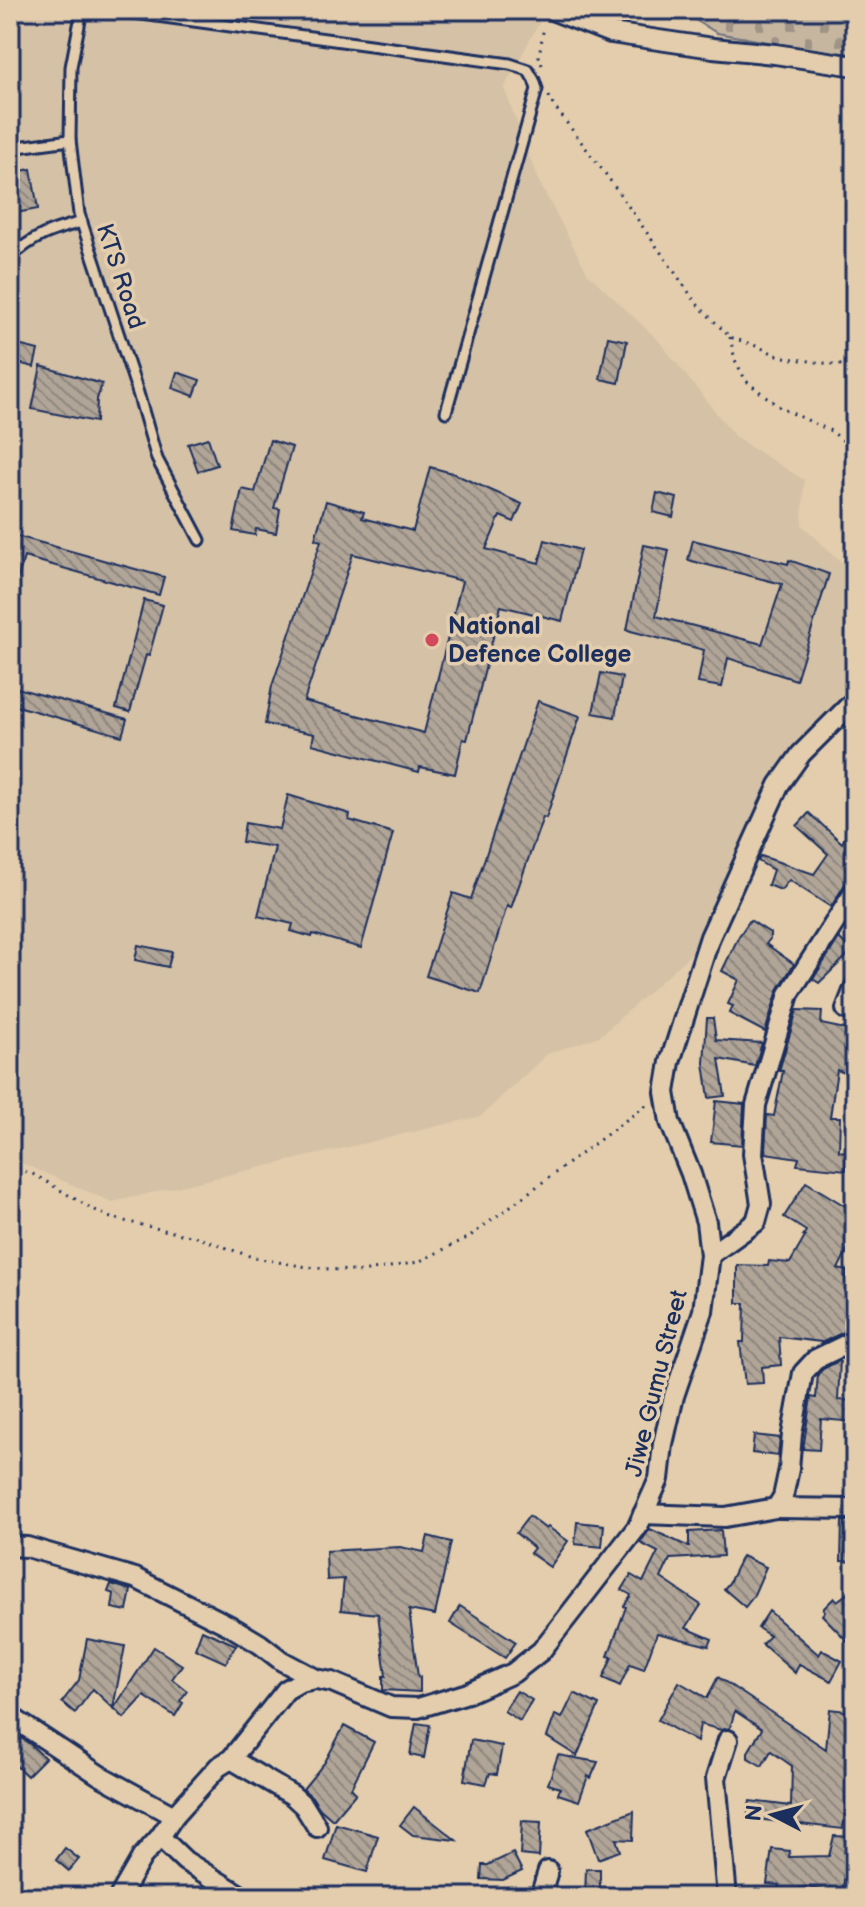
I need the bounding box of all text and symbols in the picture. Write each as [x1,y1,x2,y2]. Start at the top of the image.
street label: KTS Road [90,220,151,332]
place label: National Defence College [448,612,632,669]
marker: National Defence College [423,631,441,649]
street label: Jiwe Gumu Street [619,1286,694,1480]
north arrow [733,1775,813,1855]
text: N [740,1803,769,1823]

